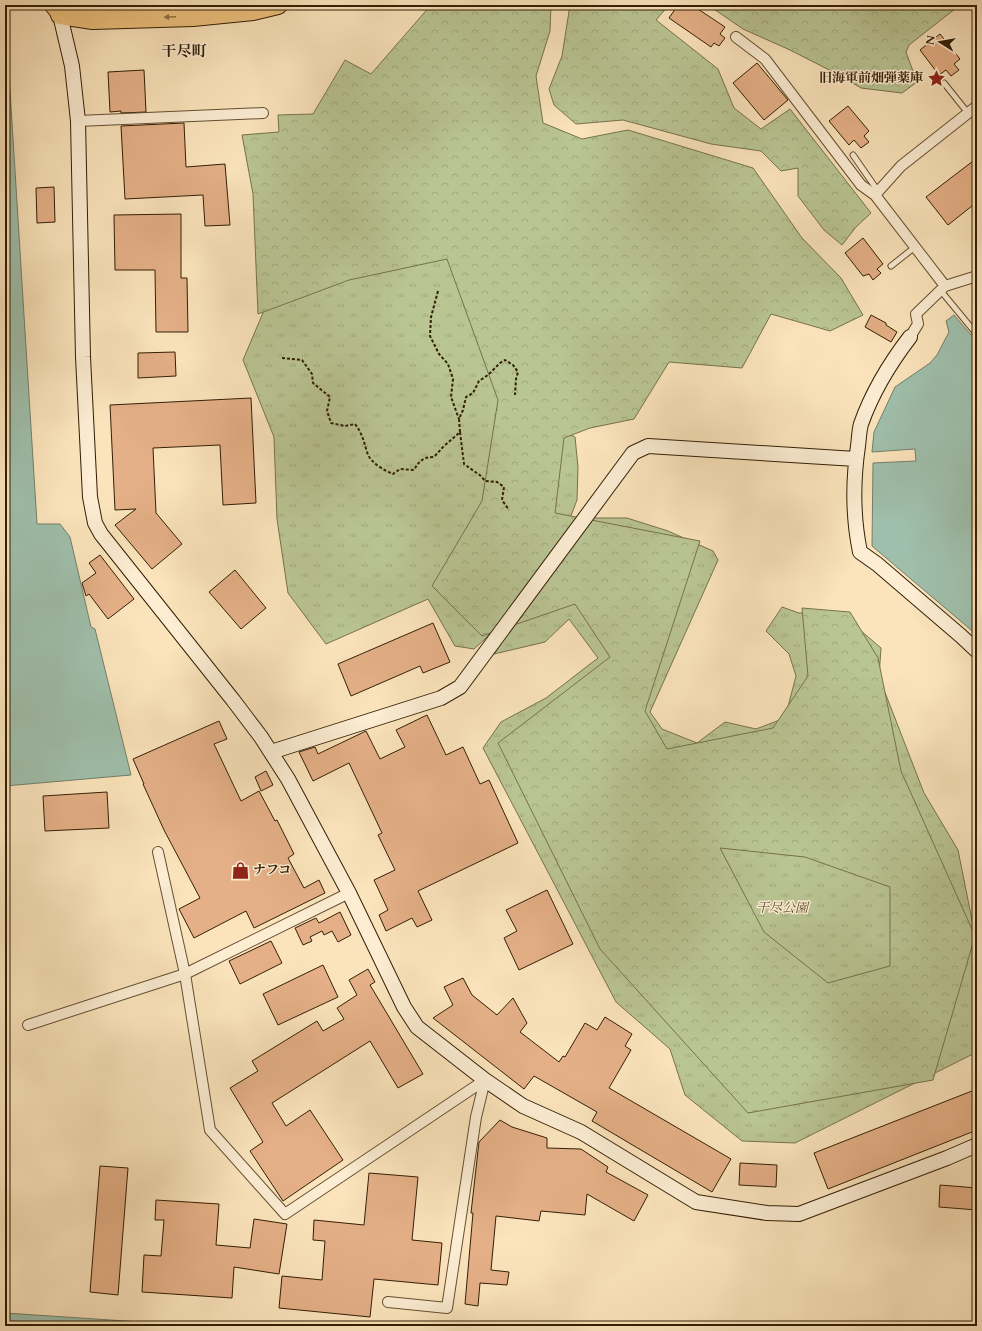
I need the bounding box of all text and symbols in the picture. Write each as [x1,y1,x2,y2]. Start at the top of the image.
one-way arrow [164,14,176,21]
north arrow [920,22,960,62]
text: N [922,34,939,46]
district label: 干尽町 [161,41,207,61]
place icon: 旧海軍前畑弾薬庫 [926,68,946,88]
place label: 旧海軍前畑弾薬庫 [819,69,923,87]
shop icon: ナフコ [230,860,250,880]
place label: ナフコ [253,861,291,879]
park label: 干尽公園 [756,899,810,917]

